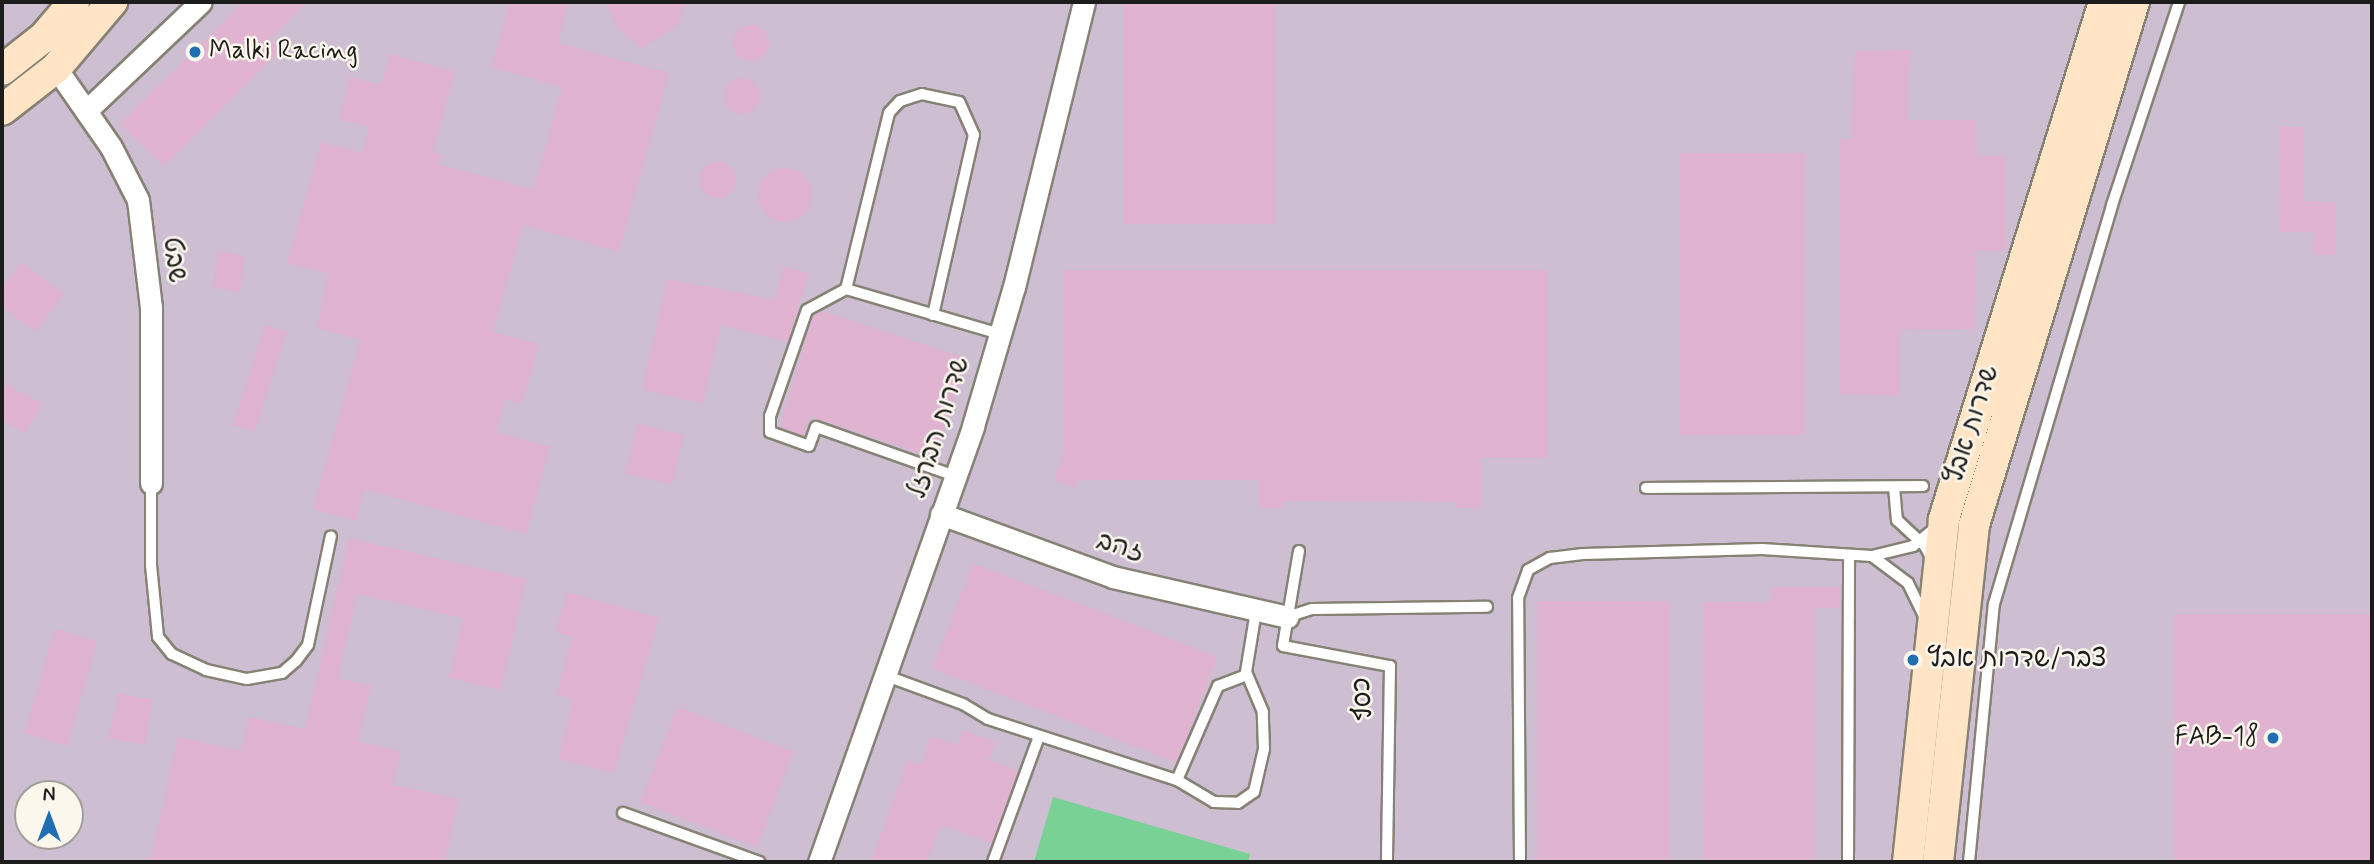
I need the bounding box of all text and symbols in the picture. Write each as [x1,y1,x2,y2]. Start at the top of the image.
place label: Malki Racing [209,36,356,68]
marker: Malki Racing [187,44,203,60]
street label: שבט [155,235,191,285]
street label: שדרות הברזל [902,353,978,503]
street label: שדרות אבץ [1939,362,2007,488]
street label: זהב [1093,526,1147,570]
place label: צבר/שדרות אבץ [1927,644,2106,676]
marker: צבר/שדרות אבץ [1905,652,1921,668]
street label: כסף [1347,676,1381,722]
place label: FAB-18 [2175,722,2259,754]
marker: FAB-18 [2265,730,2281,746]
north arrow [14,780,84,850]
text: N [43,783,55,808]

